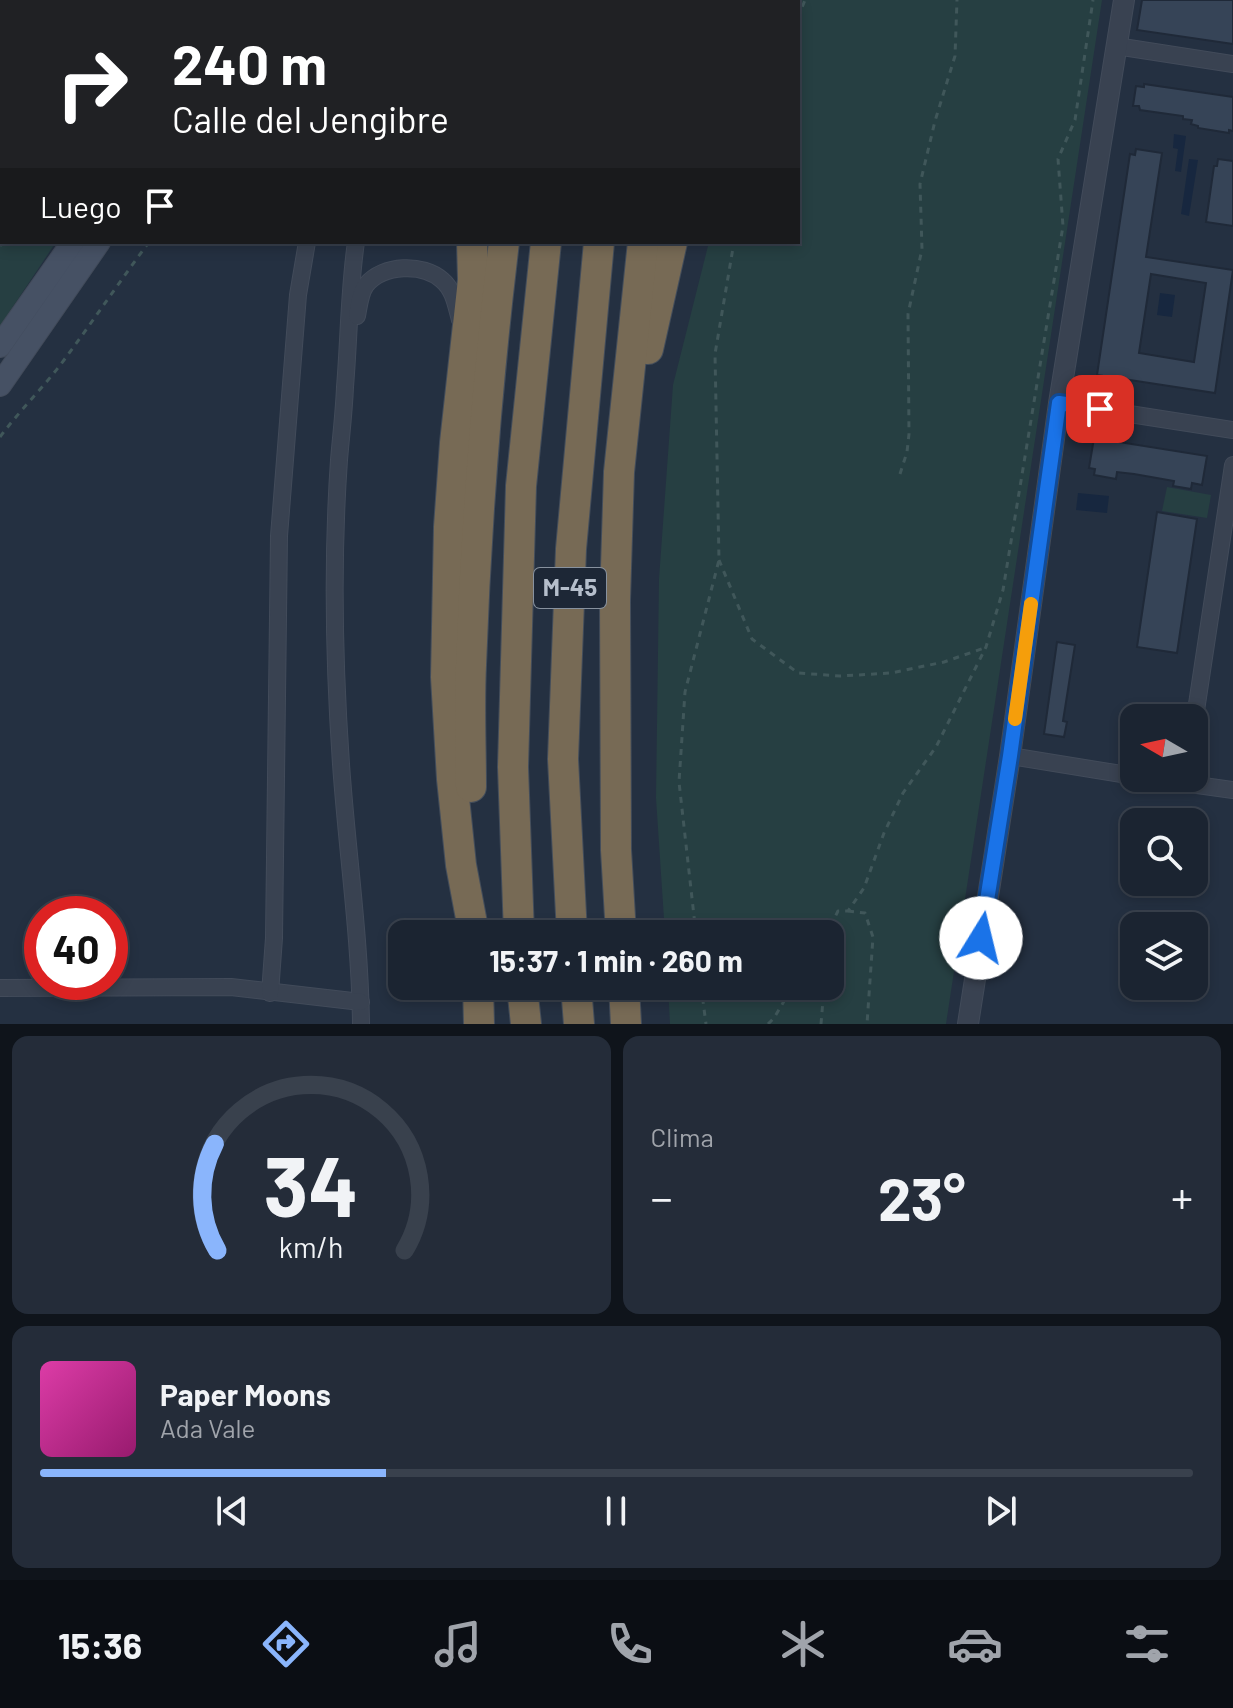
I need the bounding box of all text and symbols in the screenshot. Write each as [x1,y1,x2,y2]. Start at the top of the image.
text: 240 m [172,29,327,96]
icon: right [40,32,144,136]
text: Calle del Jengibre [172,97,449,140]
icon: arrive [138,184,182,228]
text: Luego [40,188,122,224]
pin [1066,375,1134,443]
icon: arrive [1078,387,1122,431]
road number: M-45 [534,568,606,608]
north arrow [1120,704,1208,792]
map controls [1120,704,1208,1000]
button: search [1120,808,1208,896]
speed limit sign: 40 [24,896,128,1000]
position arrow [939,896,1023,980]
button: layers [1120,912,1208,1000]
text: 15:37 · 1 min · 260 m [489,942,743,978]
text: Clima [651,1121,714,1152]
text: 34 [264,1134,359,1234]
text: 23° [878,1161,966,1233]
text: − [651,1170,673,1223]
text: + [1171,1170,1193,1223]
text: km/h [279,1229,344,1264]
text: Paper Moons [160,1376,331,1412]
text: Ada Vale [160,1412,255,1443]
icon: previous [210,1489,254,1533]
icon: pause [594,1489,638,1533]
icon: next [979,1489,1023,1533]
icon: directions [258,1616,314,1672]
icon: music [430,1616,486,1672]
icon: phone [602,1616,658,1672]
icon: climate [775,1616,831,1672]
icon: car [947,1616,1003,1672]
icon: filters [1119,1616,1175,1672]
text: 15:36 [58,1623,142,1666]

